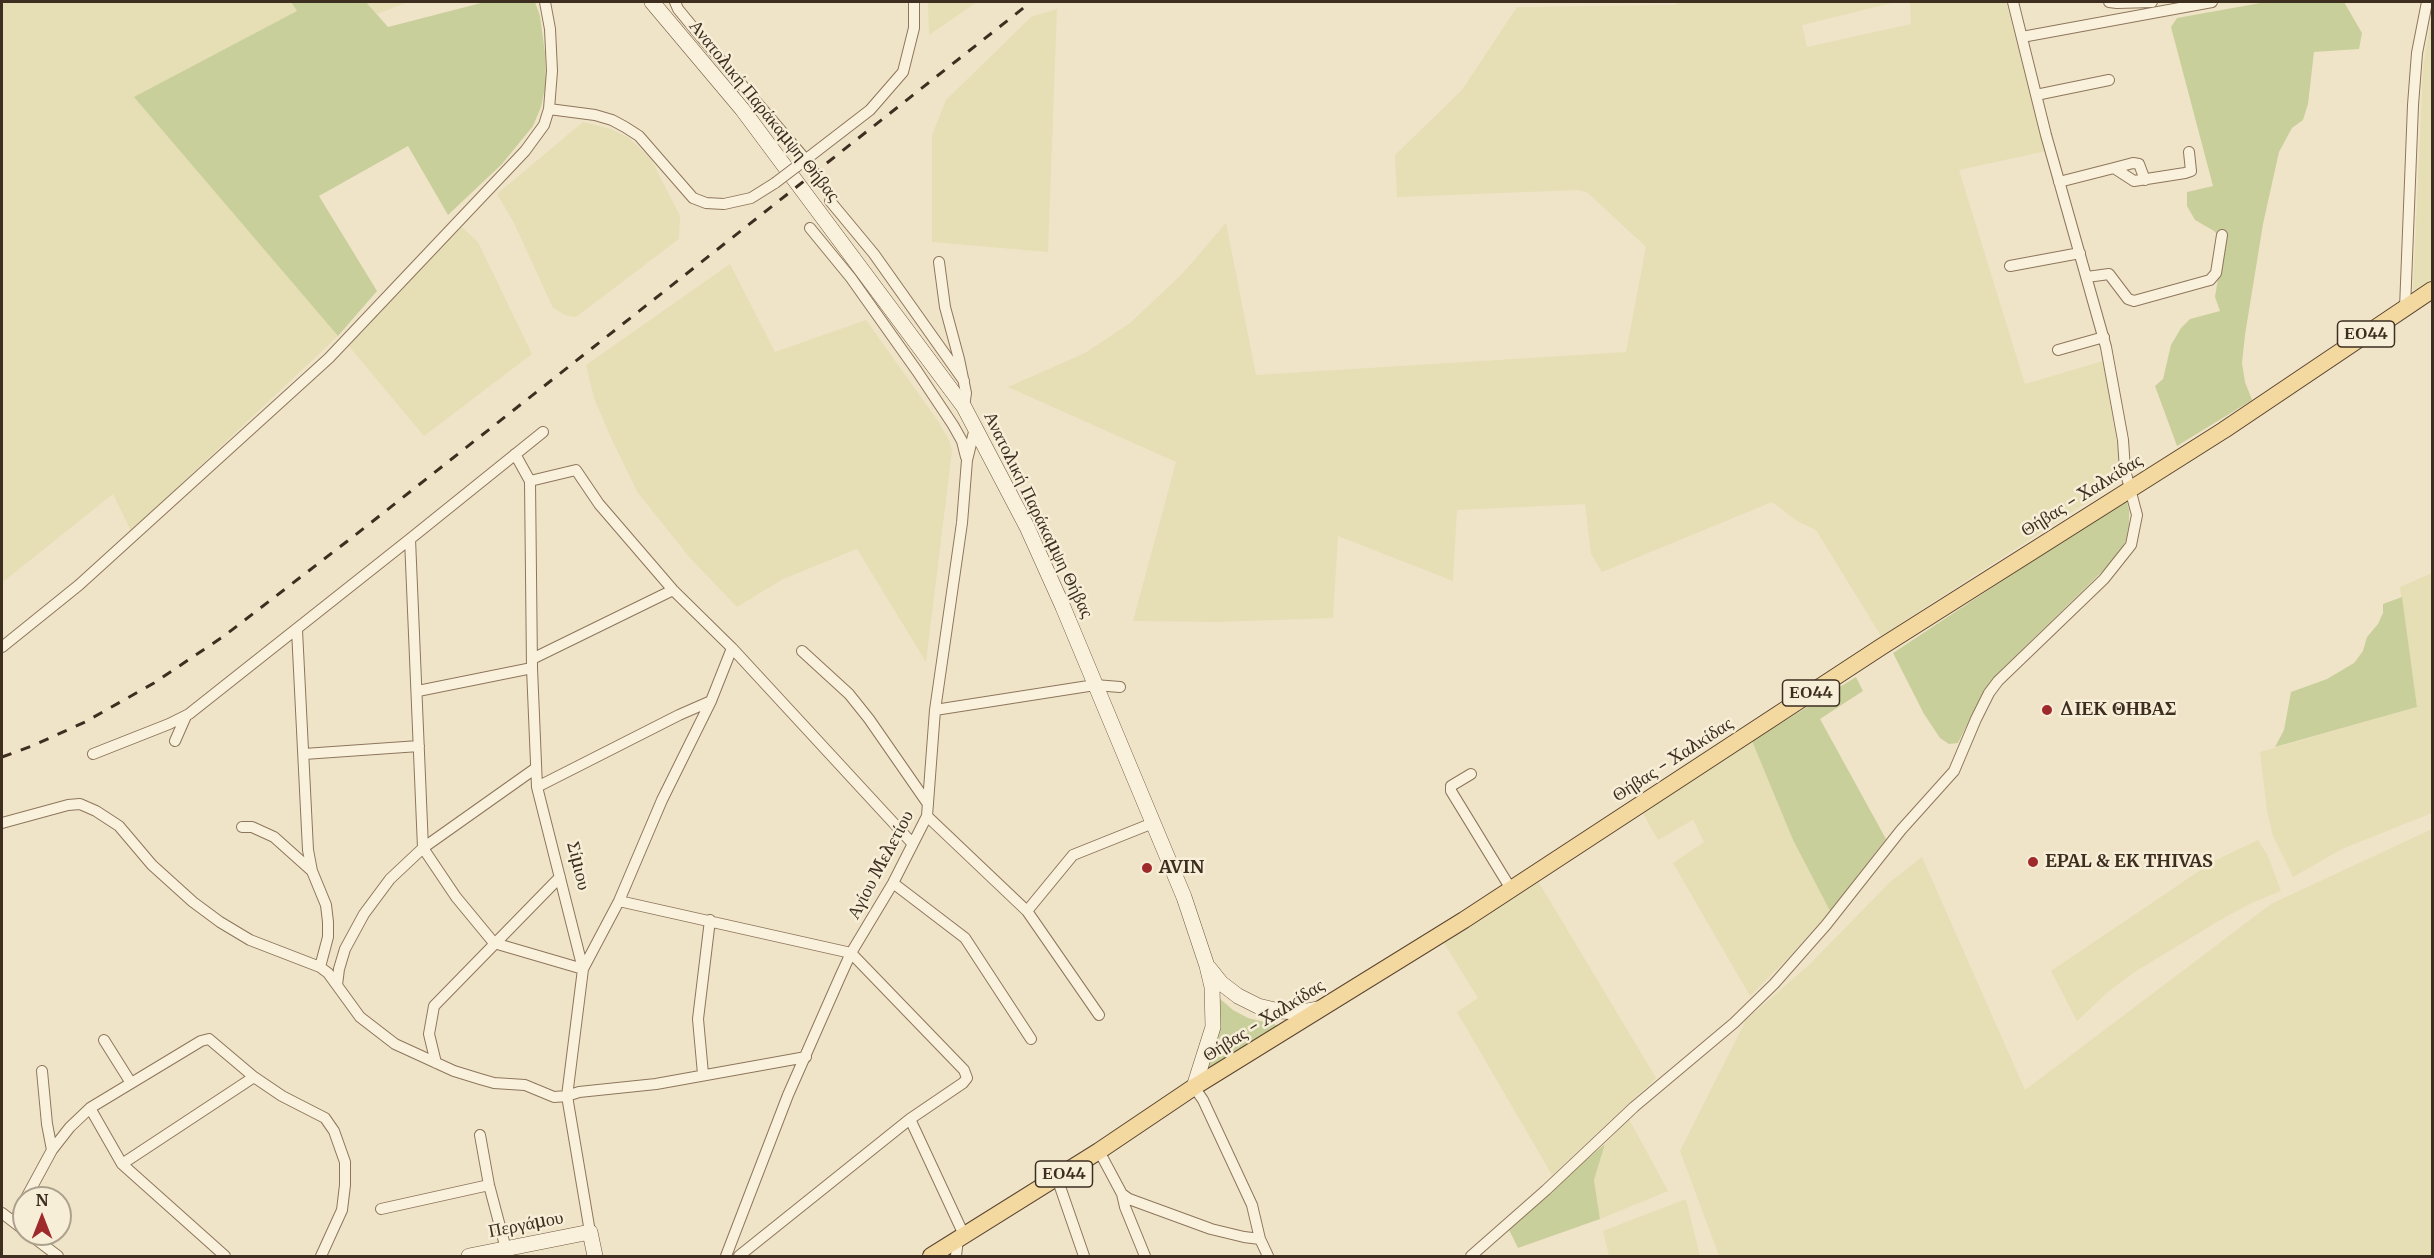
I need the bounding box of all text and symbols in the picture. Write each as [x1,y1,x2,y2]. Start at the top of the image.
street label: Ανατολική Παράκαμψη Θήβας [684,16,844,206]
road number: ΕΟ44 [2338,321,2394,347]
street label: Ανατολική Παράκαμψη Θήβας [979,408,1097,622]
street label: Θήβας - Χαλκίδας [2017,450,2147,542]
road number: ΕΟ44 [1782,680,1840,706]
place label: ΔΙΕΚ ΘΗΒΑΣ [2059,699,2177,721]
marker: ΔΙΕΚ ΘΗΒΑΣ [2040,703,2054,717]
street label: Θήβας - Χαλκίδας [1609,713,1737,807]
street label: Αγίου Μελετίου [843,807,919,923]
street label: Σίμιου [562,839,594,893]
place label: EPAL & EK THIVAS [2045,851,2213,873]
marker: EPAL & EK THIVAS [2026,855,2040,869]
place label: AVIN [1159,857,1204,879]
marker: AVIN [1140,861,1154,875]
street label: Θήβας - Χαλκίδας [1199,975,1329,1067]
road number: ΕΟ44 [1036,1161,1092,1187]
north arrow [12,1186,72,1246]
text: N [36,1190,48,1210]
street label: Περγάμου [487,1207,565,1243]

